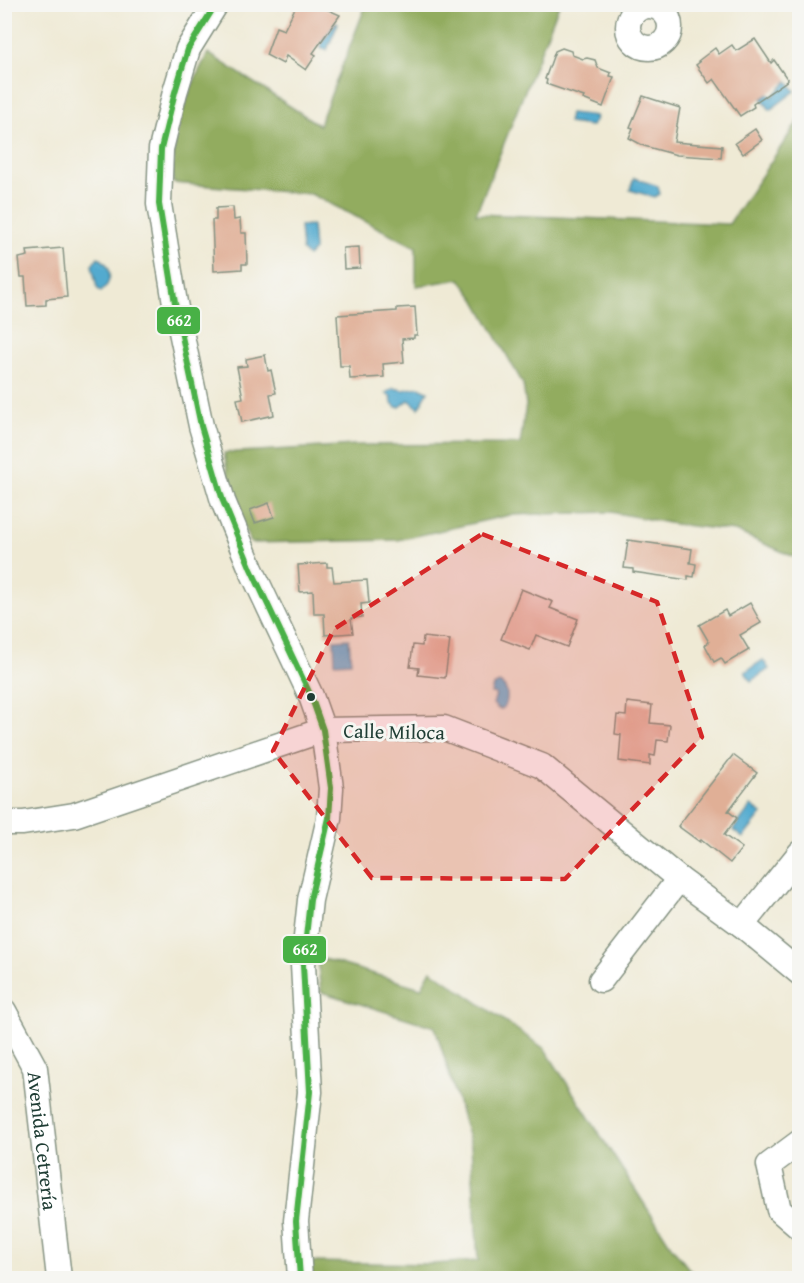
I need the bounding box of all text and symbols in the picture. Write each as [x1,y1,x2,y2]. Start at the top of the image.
line badge: 662 [156,306,201,335]
text: 662 [167,308,191,332]
unlabelled marker [305,691,317,703]
street label: Calle Miloca [343,716,446,746]
line badge: 662 [282,935,327,964]
text: 662 [293,937,317,961]
street label: Avenida Cetrería [21,1070,66,1212]

